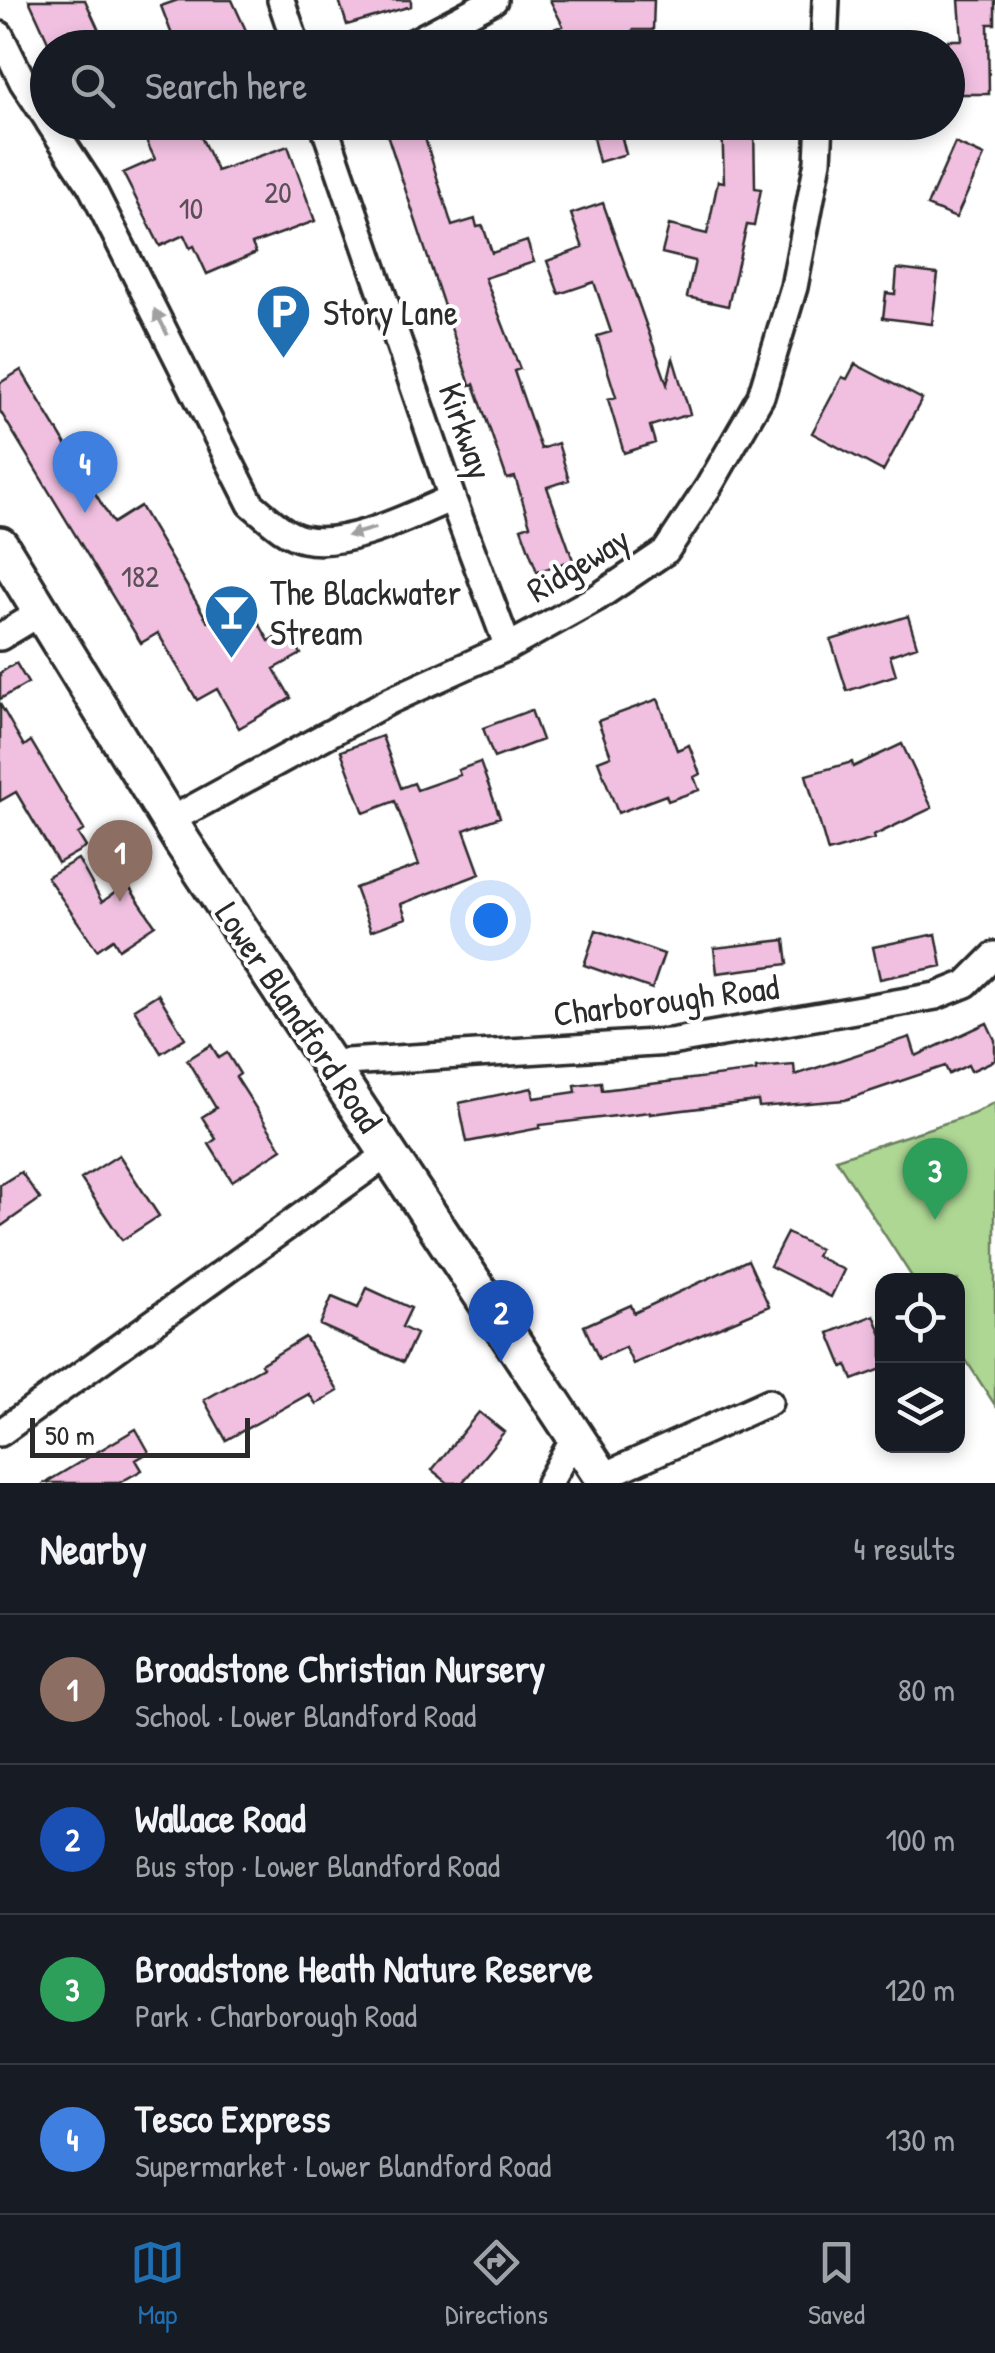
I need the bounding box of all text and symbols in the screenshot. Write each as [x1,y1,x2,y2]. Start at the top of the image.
search box [30,30,965,140]
icon: search [65,58,120,113]
text: Search here [145,59,307,111]
house number: 20 [264,172,292,212]
house number: 10 [179,188,203,228]
parking icon: Story Lane [254,282,314,361]
place label: Story Lane [323,289,458,336]
one-way arrow [153,308,170,337]
street label: Kirkway [428,377,504,485]
pin: 4 [52,430,118,513]
street label: Ridgeway [518,515,638,613]
one-way arrow [345,525,376,541]
house number: 182 [121,556,159,596]
place label: The Blackwater Stream [270,569,461,656]
bar icon: The Blackwater Stream [201,582,261,661]
pin: 1 [88,820,152,902]
street label: Lower Blandford Road [205,893,393,1141]
your location [465,895,516,946]
street label: Charborough Road [551,963,781,1037]
pin: 3 [902,1138,968,1220]
map controls [875,1273,965,1453]
button: locate [875,1273,965,1363]
pin: 2 [468,1280,534,1362]
button: layers [875,1363,965,1453]
scale bar [30,1413,250,1458]
text: 50 m [45,1416,95,1454]
text: Nearby [40,1520,147,1577]
text: 4 results [854,1527,955,1570]
text: Broadstone Christian Nursery [135,1642,545,1694]
text: 1 [67,1668,78,1711]
text: 80 m [898,1668,955,1711]
text: School · Lower Blandford Road [135,1694,476,1737]
text: Wallace Road [135,1792,305,1844]
text: 2 [65,1818,80,1861]
text: 100 m [886,1818,955,1861]
text: Bus stop · Lower Blandford Road [135,1844,500,1887]
text: Broadstone Heath Nature Reserve [135,1942,593,1994]
text: 3 [65,1968,80,2011]
text: 120 m [885,1968,955,2011]
text: Park · Charborough Road [135,1994,417,2037]
text: Tesco Express [135,2092,330,2144]
text: 4 [66,2118,79,2161]
text: 130 m [886,2118,955,2161]
text: Supermarket · Lower Blandford Road [135,2144,551,2187]
tab: Map [130,2235,185,2333]
tab: Directions [445,2235,548,2333]
tab: Saved [808,2235,865,2333]

